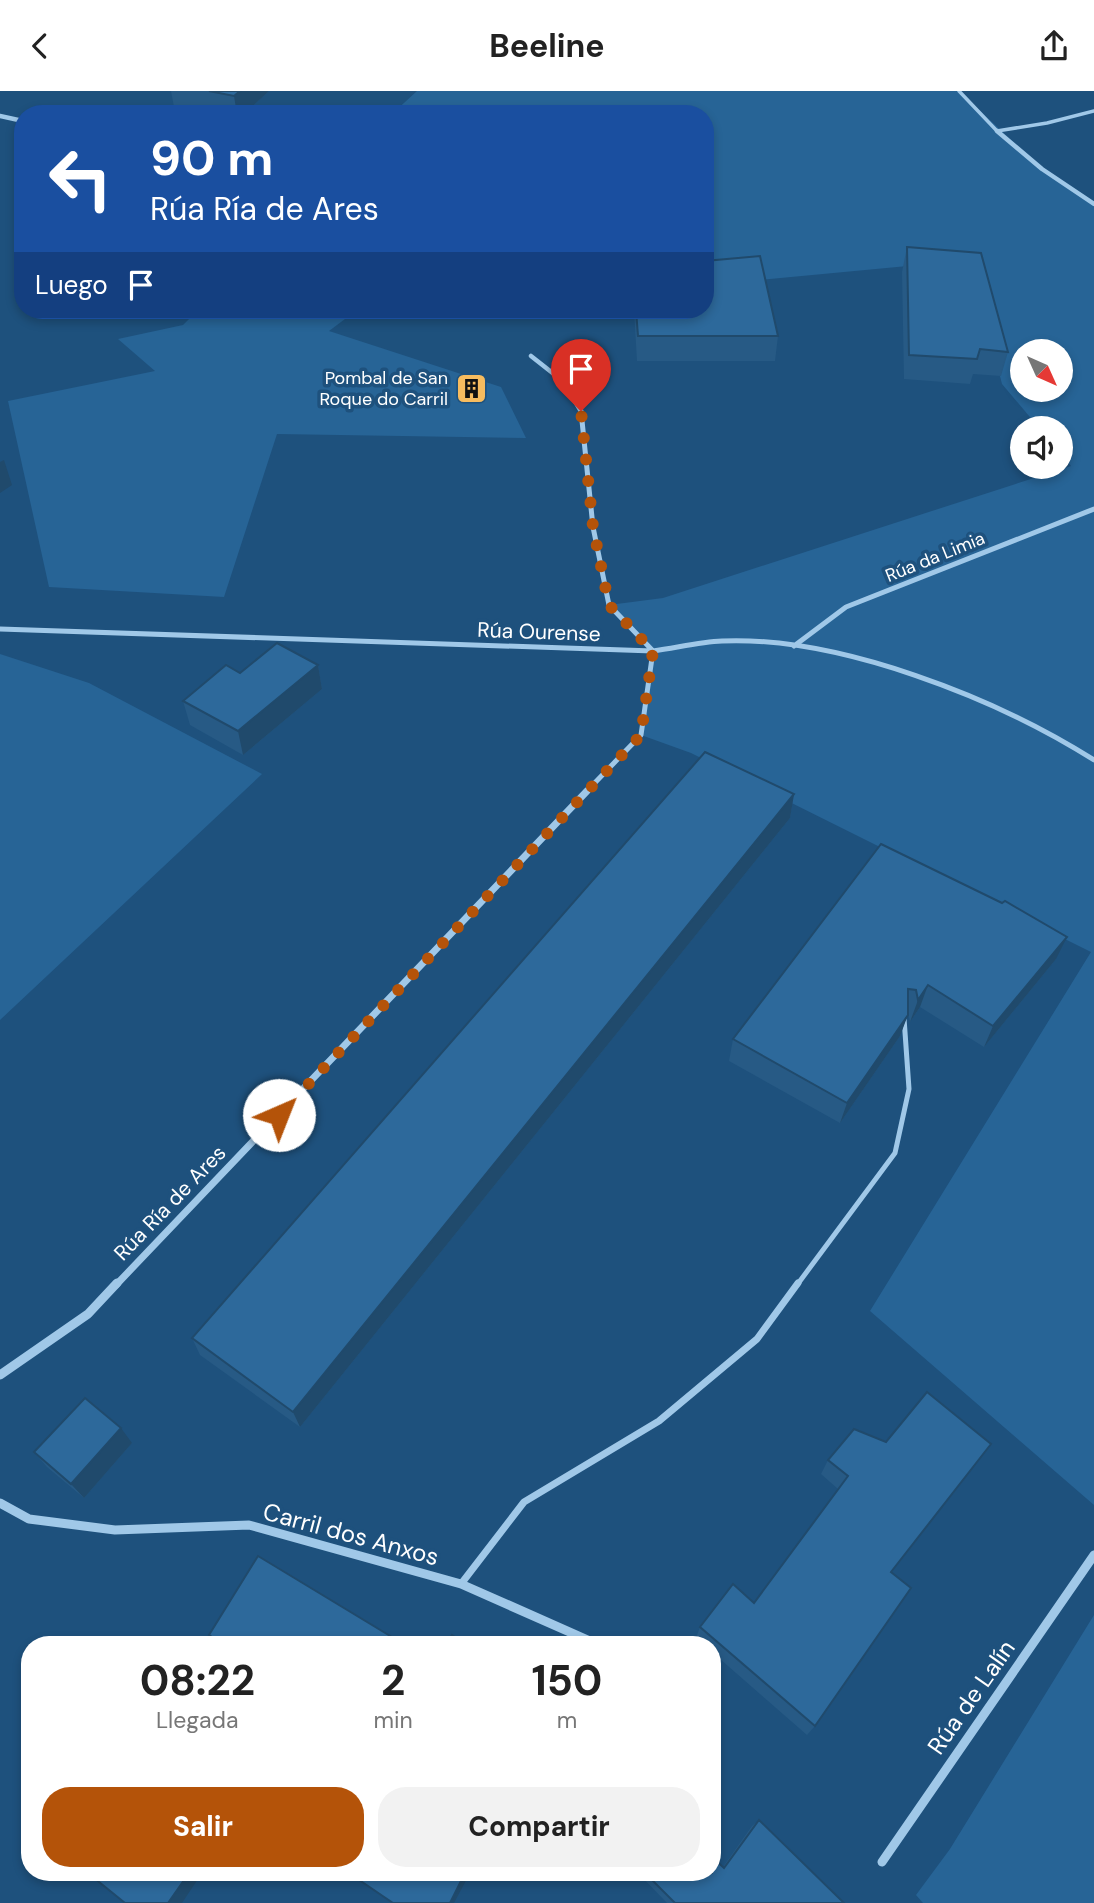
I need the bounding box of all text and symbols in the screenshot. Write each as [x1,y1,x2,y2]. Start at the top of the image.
text: Beeline [489,25,605,67]
icon: back [21,27,59,65]
icon: share [1035,27,1073,65]
text: 90 m [150,126,273,190]
icon: left [35,133,126,224]
text: Rúa Ría de Ares [150,188,379,230]
icon: arrive [122,266,160,304]
text: Luego [35,268,108,302]
pin [551,339,611,411]
north arrow [1010,339,1073,403]
map controls [1010,339,1073,479]
icon: arrive [562,350,600,388]
place label: Pombal de San Roque do Carril [319,366,448,411]
building icon: Pombal de San Roque do Carril [454,371,488,405]
button: sound [1010,416,1073,479]
street label: Rúa da Limia [882,526,988,588]
street label: Rúa Ourense [477,616,601,648]
position arrow [242,1078,316,1152]
street label: Rúa Ría de Ares [108,1139,232,1267]
street label: Carril dos Anxos [260,1496,442,1572]
street label: Rúa de Lalín [920,1634,1022,1760]
text: 08:22 [140,1653,255,1708]
text: 2 [381,1653,405,1708]
text: 150 [531,1653,602,1708]
text: Llegada [156,1705,239,1735]
text: min [374,1705,413,1735]
text: m [557,1705,577,1735]
button: Salir [42,1787,364,1867]
button: Compartir [378,1787,700,1867]

